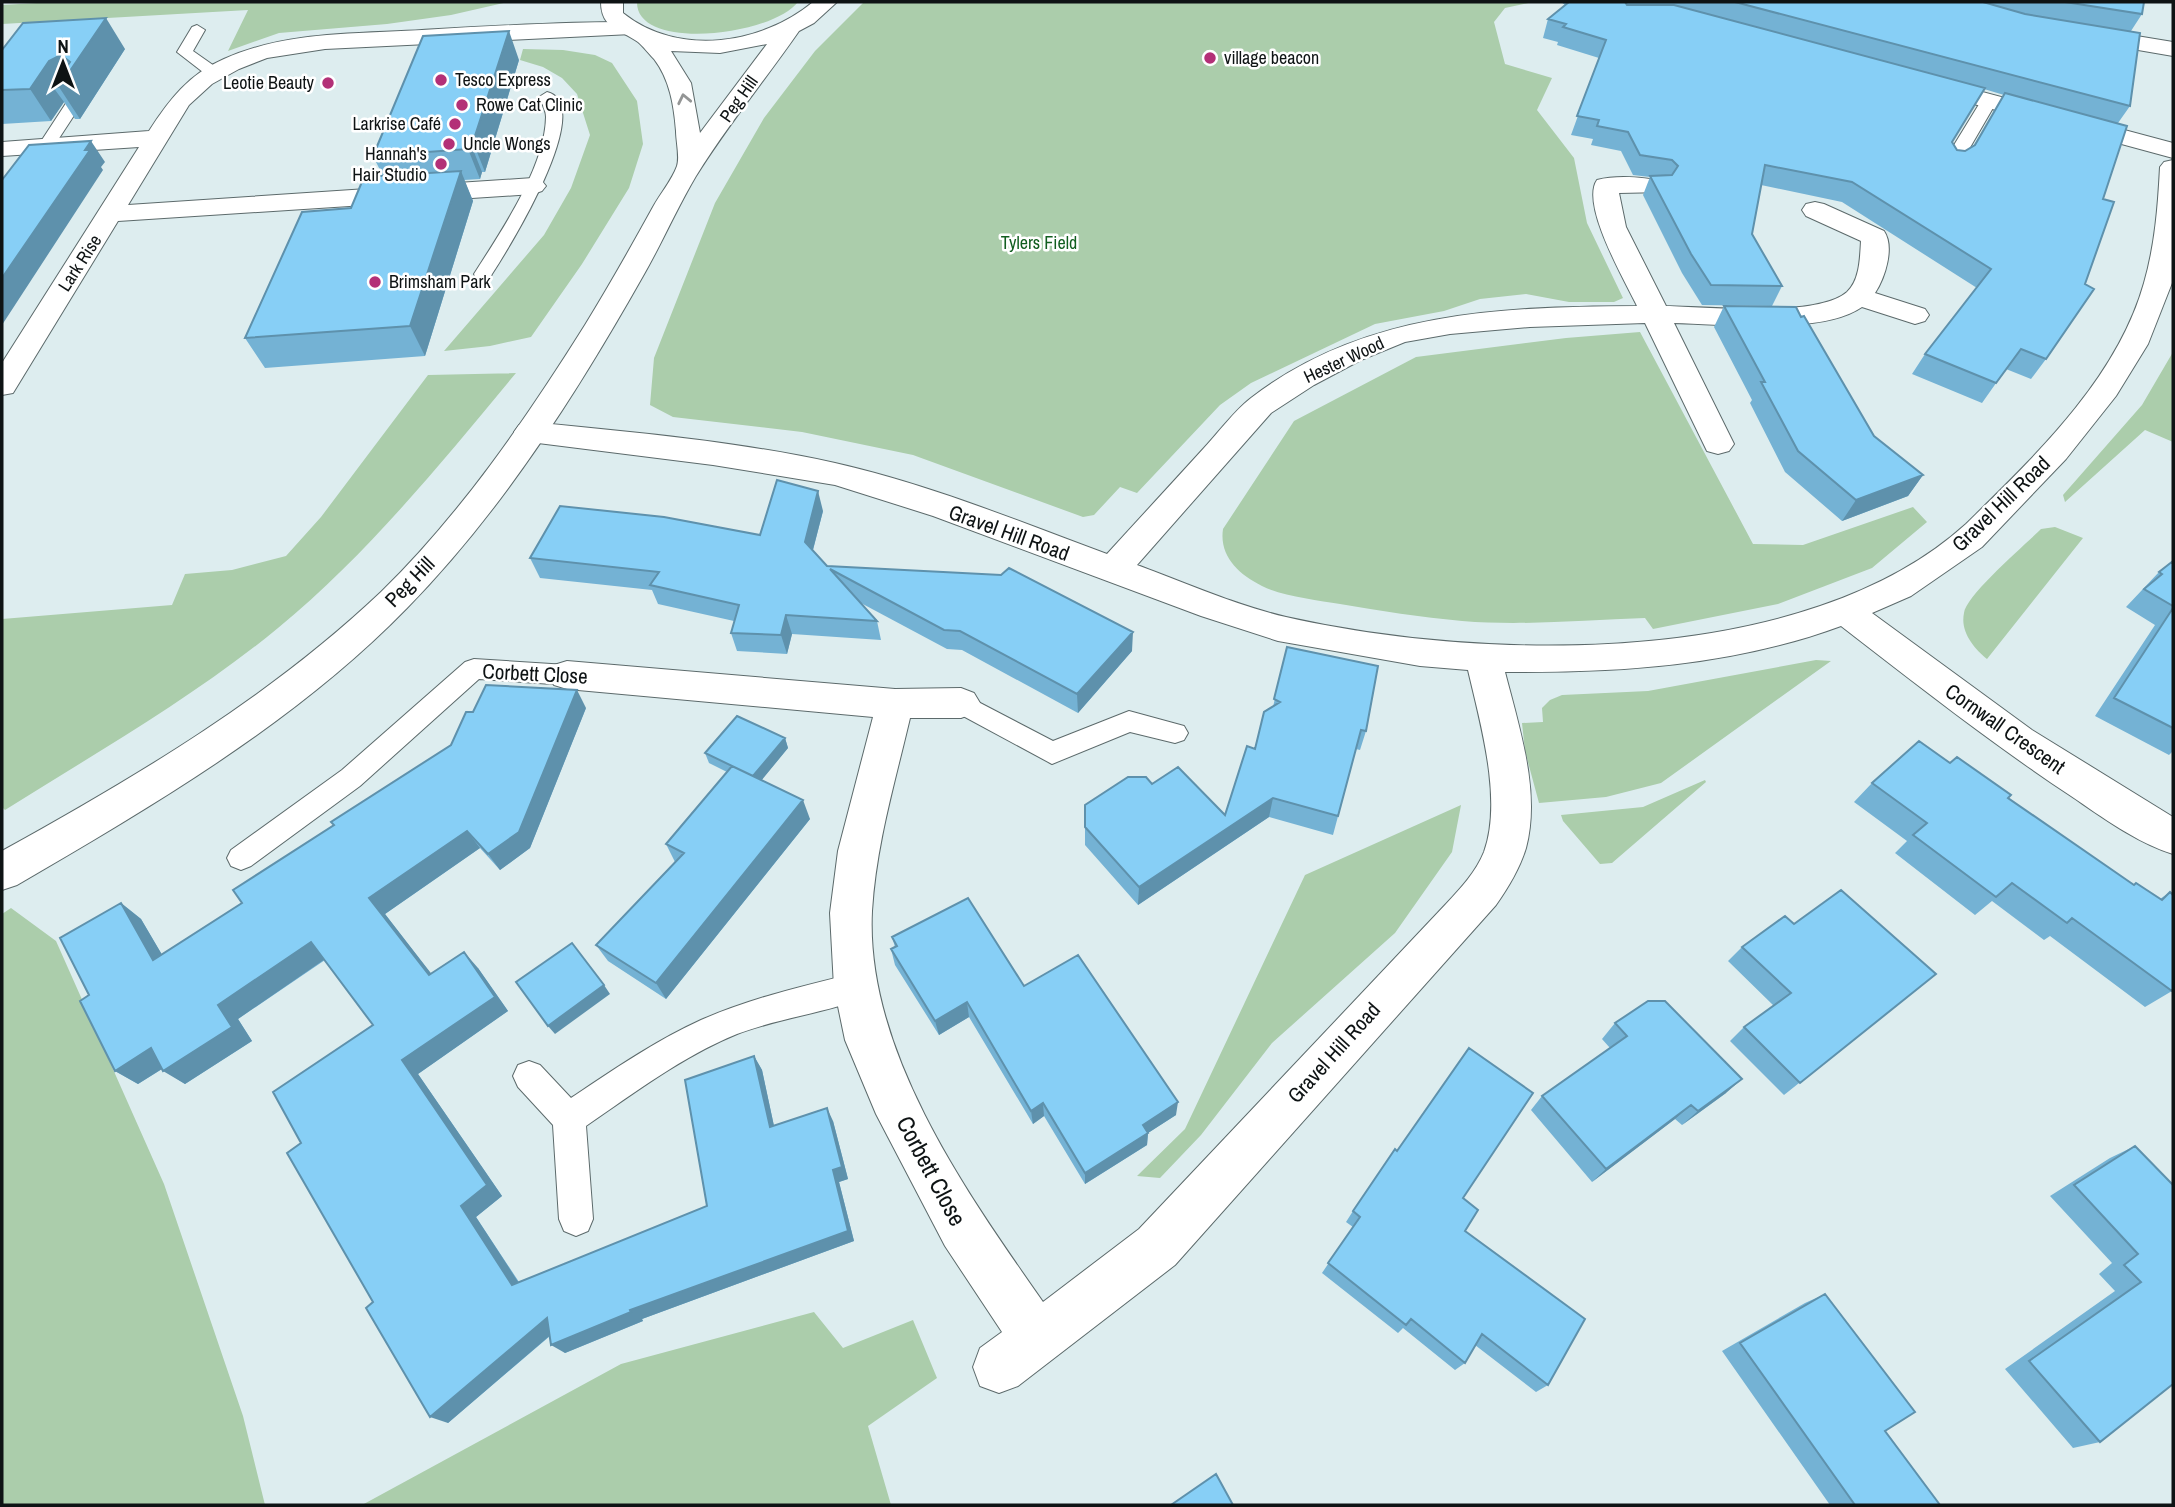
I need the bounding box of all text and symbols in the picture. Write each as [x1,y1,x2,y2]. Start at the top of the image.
north arrow [28,28,98,98]
text: N [57,33,69,59]
place label: village beacon [1224,45,1319,70]
marker: village beacon [1202,50,1218,66]
place label: Tesco Express [455,67,551,92]
place label: Leotie Beauty [223,70,315,95]
street label: Peg Hill [714,70,764,127]
marker: Tesco Express [433,72,449,88]
marker: Leotie Beauty [320,75,336,91]
place label: Rowe Cat Clinic [476,92,583,117]
one-way arrow [677,93,692,105]
marker: Rowe Cat Clinic [454,97,470,113]
place label: Larkrise Café [352,111,441,136]
marker: Larkrise Café [447,116,463,132]
place label: Uncle Wongs [463,131,551,156]
marker: Uncle Wongs [441,136,457,152]
place label: Hannah's Hair Studio [352,141,427,187]
marker: Hannah's Hair Studio [433,156,449,172]
street label: Lark Rise [52,229,107,296]
park label: Tylers Field [1001,230,1077,255]
place label: Brimsham Park [389,269,491,294]
marker: Brimsham Park [367,274,383,290]
street label: Hester Wood [1300,330,1388,389]
street label: Gravel Hill Road [1945,449,2056,558]
street label: Gravel Hill Road [945,497,1073,568]
street label: Peg Hill [378,550,441,613]
street label: Corbett Close [482,656,588,691]
street label: Cornwall Crescent [1939,676,2071,781]
street label: Gravel Hill Road [1281,996,1387,1109]
street label: Corbett Close [890,1110,974,1231]

